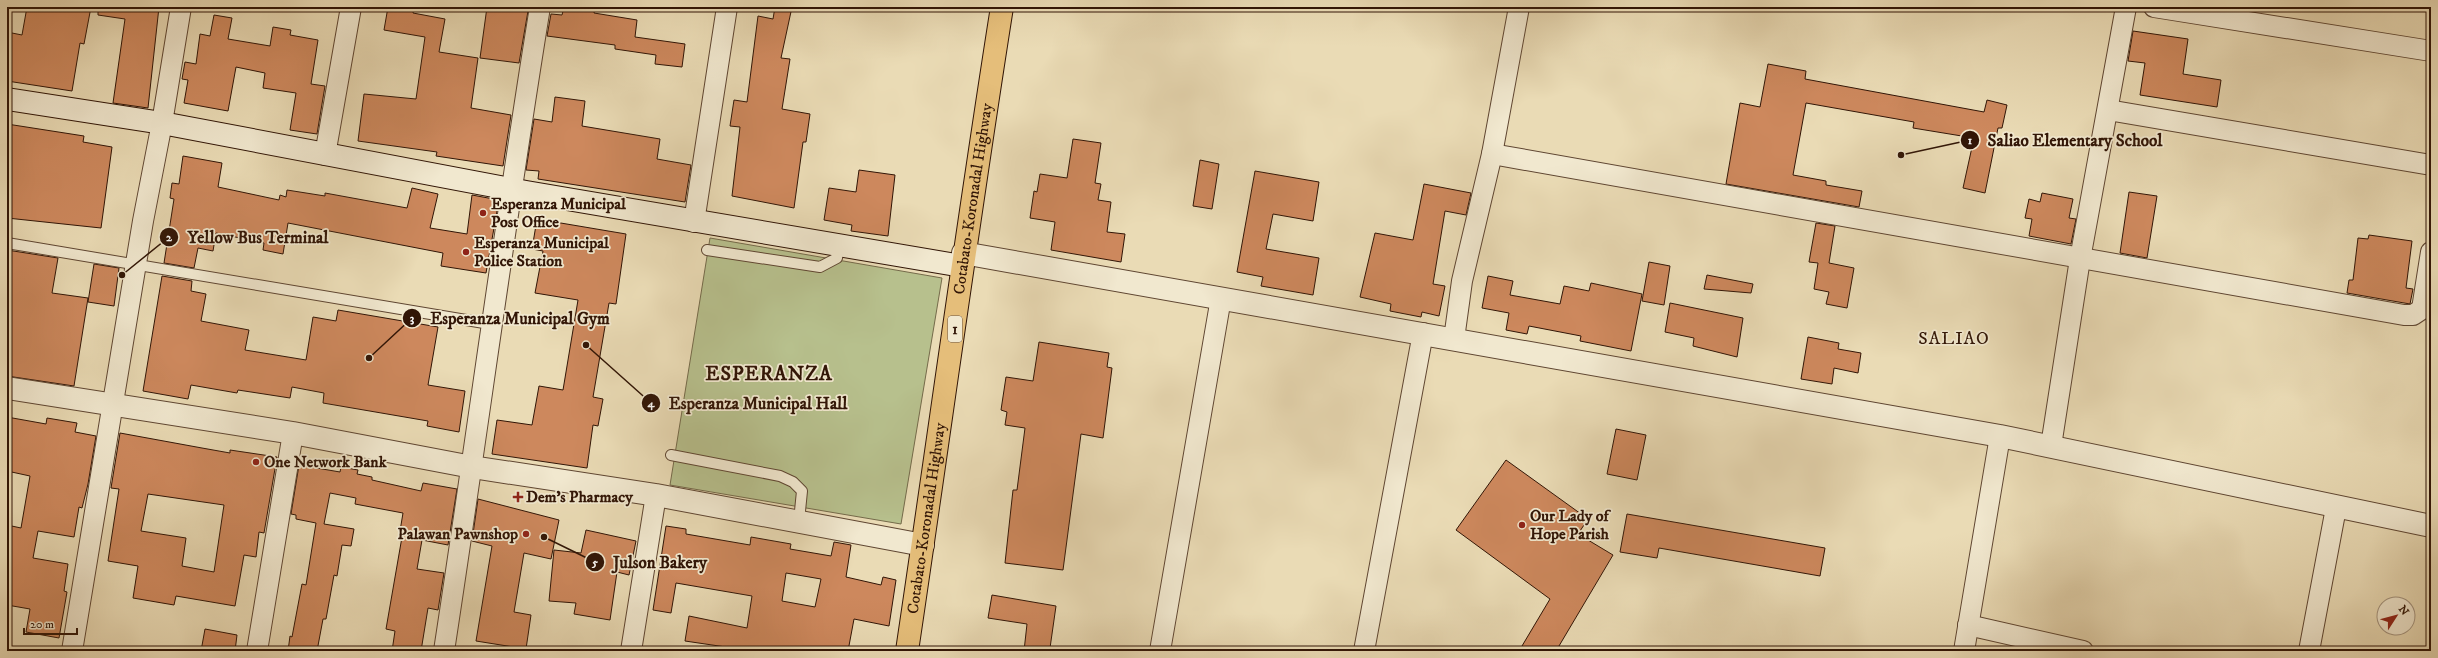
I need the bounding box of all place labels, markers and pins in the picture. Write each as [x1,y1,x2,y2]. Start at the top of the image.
callout: Saliao Elementary School [1960,126,2171,155]
place label: Esperanza Municipal Post Office [491,194,627,232]
marker: Esperanza Municipal Post Office [478,208,488,218]
callout: Yellow Bus Terminal [159,223,336,252]
place label: Esperanza Municipal Police Station [474,233,610,271]
marker: Esperanza Municipal Police Station [461,247,471,257]
callout: Esperanza Municipal Gym [402,304,618,333]
callout: Esperanza Municipal Hall [641,389,855,418]
place label: One Network Bank [264,452,388,472]
marker: One Network Bank [251,457,261,467]
place label: Dem's Pharmacy [526,487,633,507]
marker: Dem's Pharmacy [513,492,523,502]
place label: Our Lady of Hope Parish [1530,506,1611,544]
marker: Our Lady of Hope Parish [1517,520,1527,530]
place label: Palawan Pawnshop [397,524,518,544]
marker: Palawan Pawnshop [521,529,531,539]
callout: Julson Bakery [585,547,715,576]

